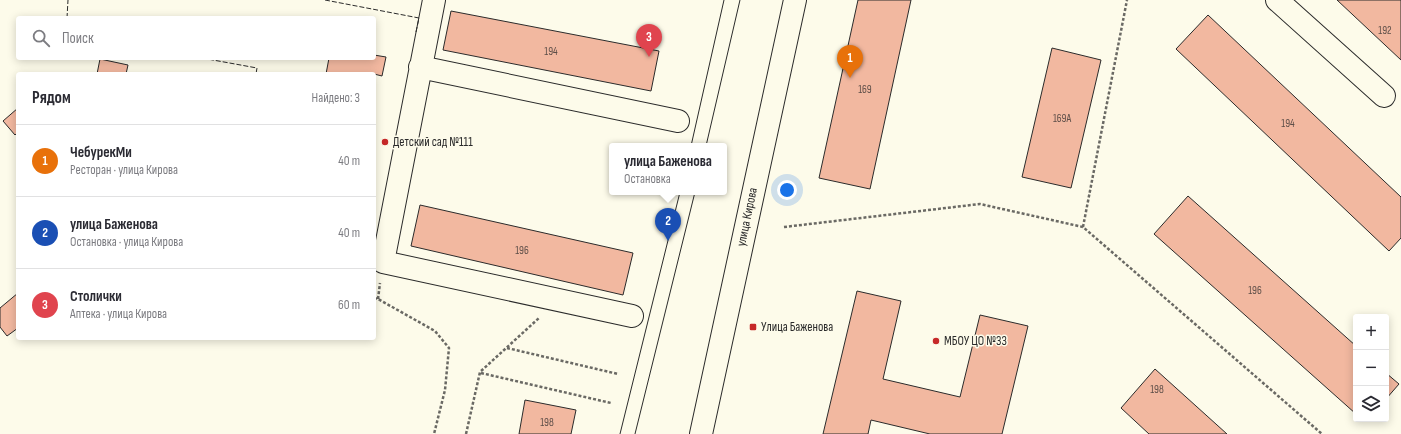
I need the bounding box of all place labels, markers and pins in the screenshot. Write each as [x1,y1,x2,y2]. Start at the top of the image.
pin: 3 [636,24,662,57]
pin: 1 [837,45,863,78]
place label: Детский сад №111 [393,134,473,150]
marker: Детский сад №111 [380,137,390,147]
pin: 2 [655,208,681,241]
place label: Улица Баженова [761,319,833,335]
marker: Улица Баженова [748,322,758,332]
place label: МБОУ ЦО №33 [944,333,1007,349]
marker: МБОУ ЦО №33 [931,336,941,346]

